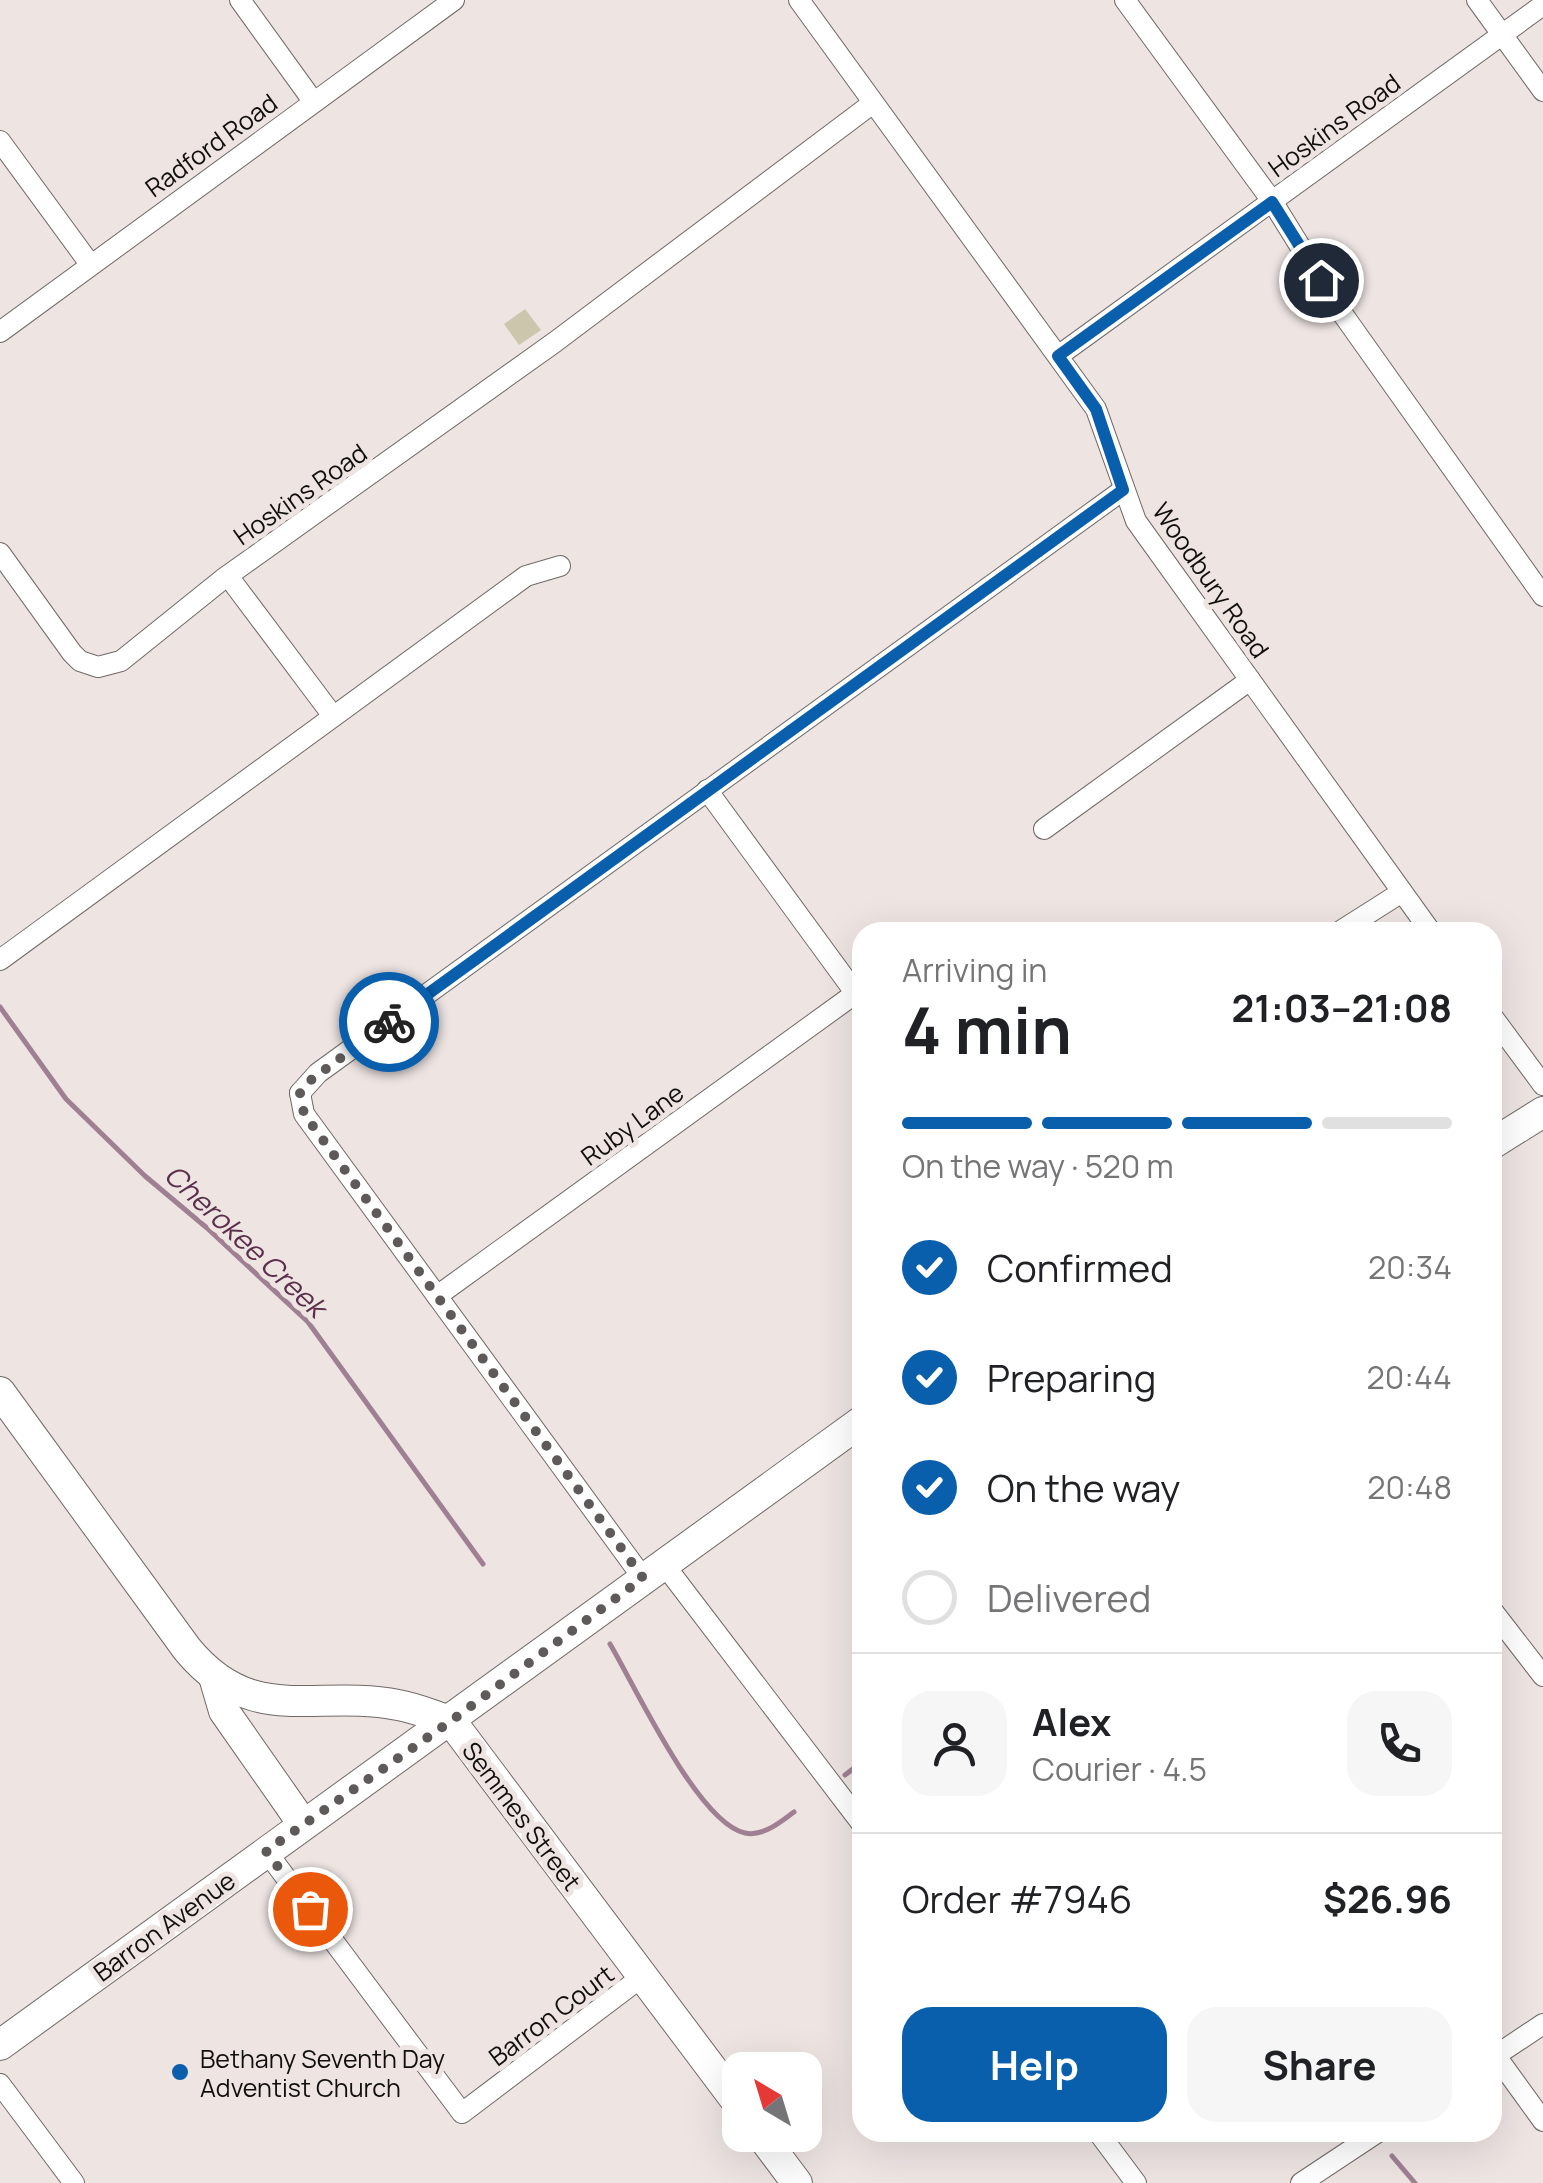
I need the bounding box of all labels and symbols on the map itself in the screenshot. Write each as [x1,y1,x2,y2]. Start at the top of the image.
street label: Hoskins Road [1261,65,1407,185]
street label: Radford Road [138,85,284,205]
pin [1279,238,1364,323]
street label: Hoskins Road [226,435,374,553]
street label: Woodbury Road [1144,495,1278,665]
courier [339,972,439,1072]
street label: Ruby Lane [574,1075,690,1173]
water label: Cherokee Creek [157,1155,338,1328]
street label: Semmes Street [454,1734,590,1898]
street label: Barron Avenue [86,1863,242,1989]
pin [268,1867,353,1952]
street label: Barron Court [481,1956,621,2074]
place label: Bethany Seventh Day Adventist Church [200,2041,445,2105]
north arrow [722,2052,822,2152]
marker: Bethany Seventh Day Adventist Church [169,2061,191,2083]

